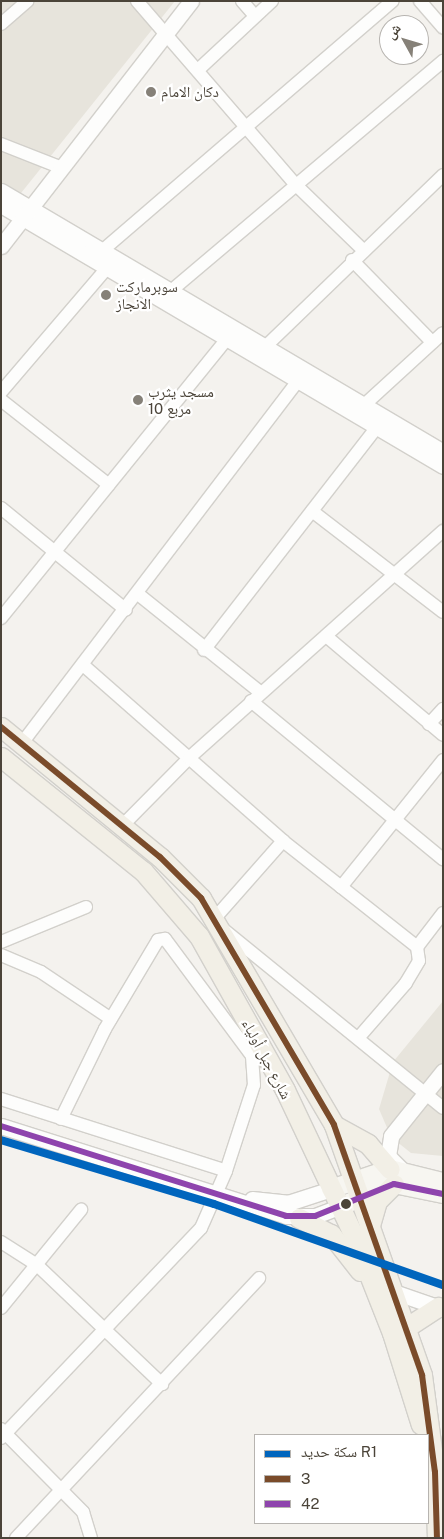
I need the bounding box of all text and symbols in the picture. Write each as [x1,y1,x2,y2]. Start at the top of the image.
north arrow [379,15,429,65]
text: ش [382,20,404,42]
place label: دكان الامام [161,83,219,101]
marker: دكان الامام [145,86,157,98]
place label: سوبرماركت الانجاز [116,277,178,312]
marker: سوبرماركت الانجاز [100,289,112,301]
place label: مسجد يثرب مربع 10 [148,382,214,417]
marker: مسجد يثرب مربع 10 [132,394,144,406]
street label: شارع جبل أولياء [238,1016,296,1102]
unlabelled marker [341,1199,351,1209]
legend [254,1434,429,1524]
text: سكة حديد R1 [301,1443,377,1460]
text: 3 [301,1470,310,1487]
text: 42 [301,1495,319,1512]

